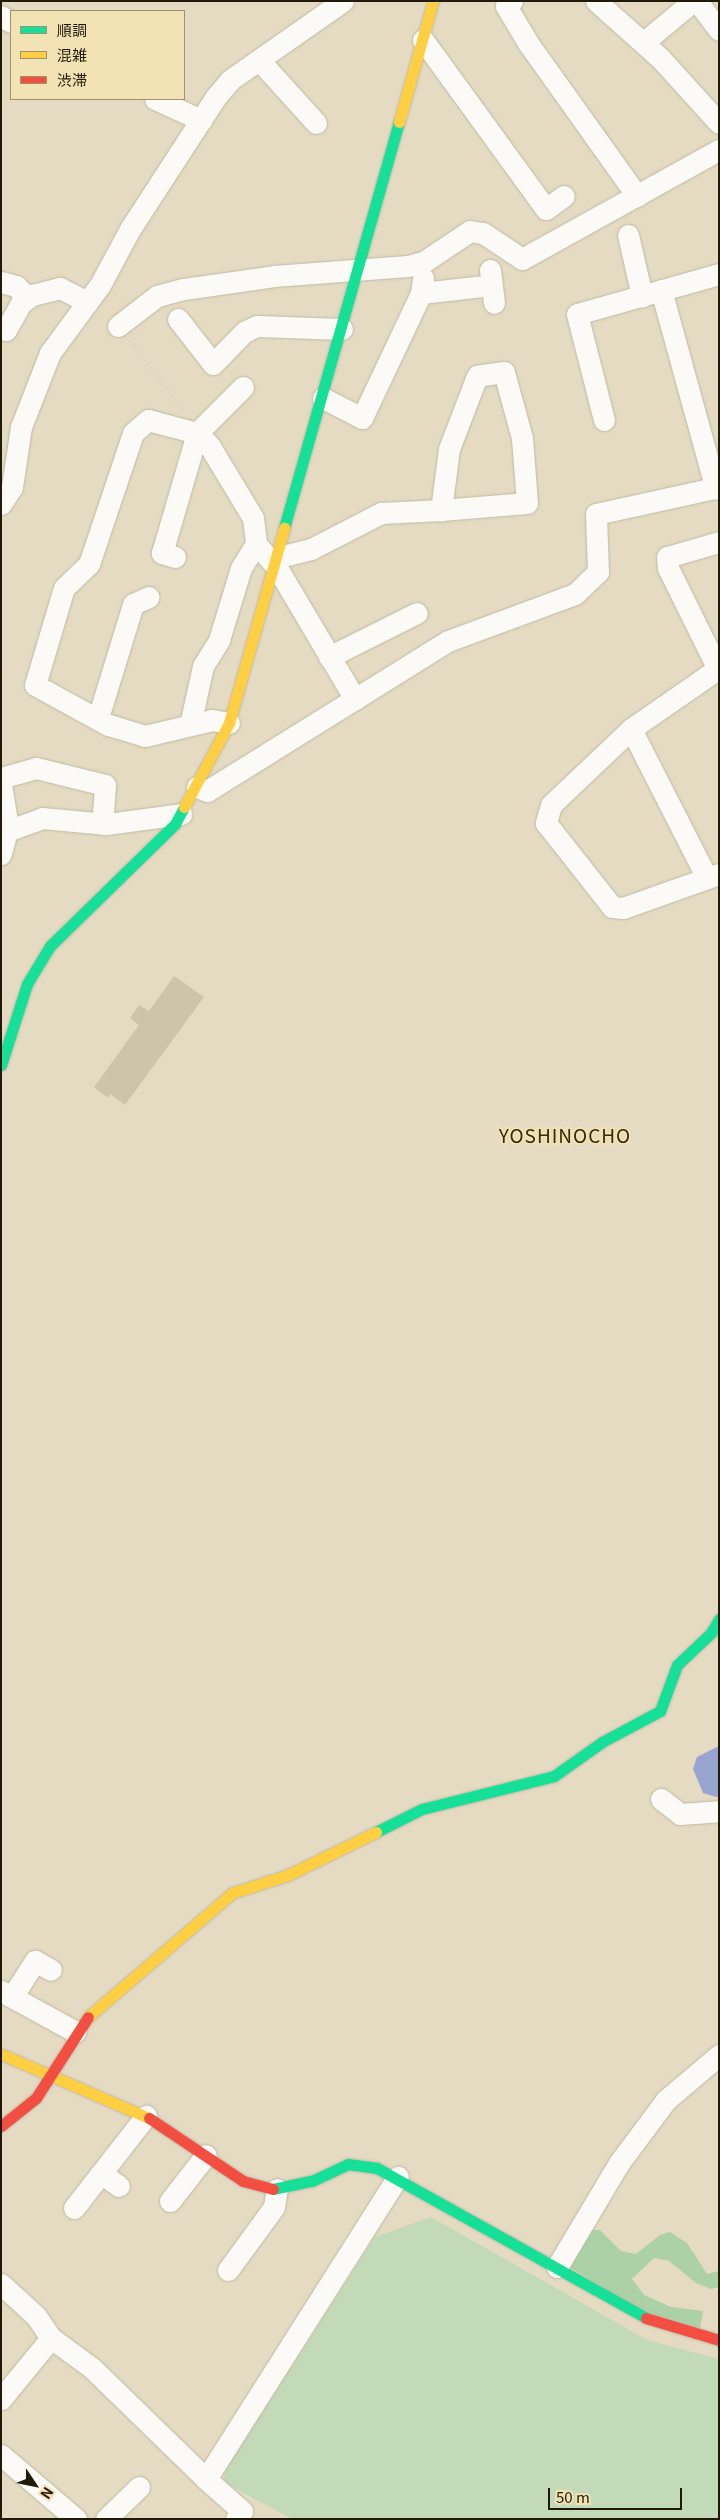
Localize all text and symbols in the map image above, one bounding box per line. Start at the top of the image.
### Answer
legend [10,10,185,100]
text: 順調 [57,19,87,40]
text: 混雑 [57,44,87,65]
text: 渋滞 [57,69,87,90]
district label: YOSHINOCHO [498,1124,632,1146]
north arrow [10,2460,60,2510]
scale bar [550,2478,684,2510]
text: N [36,2483,59,2503]
text: 50 m [556,2486,590,2507]

